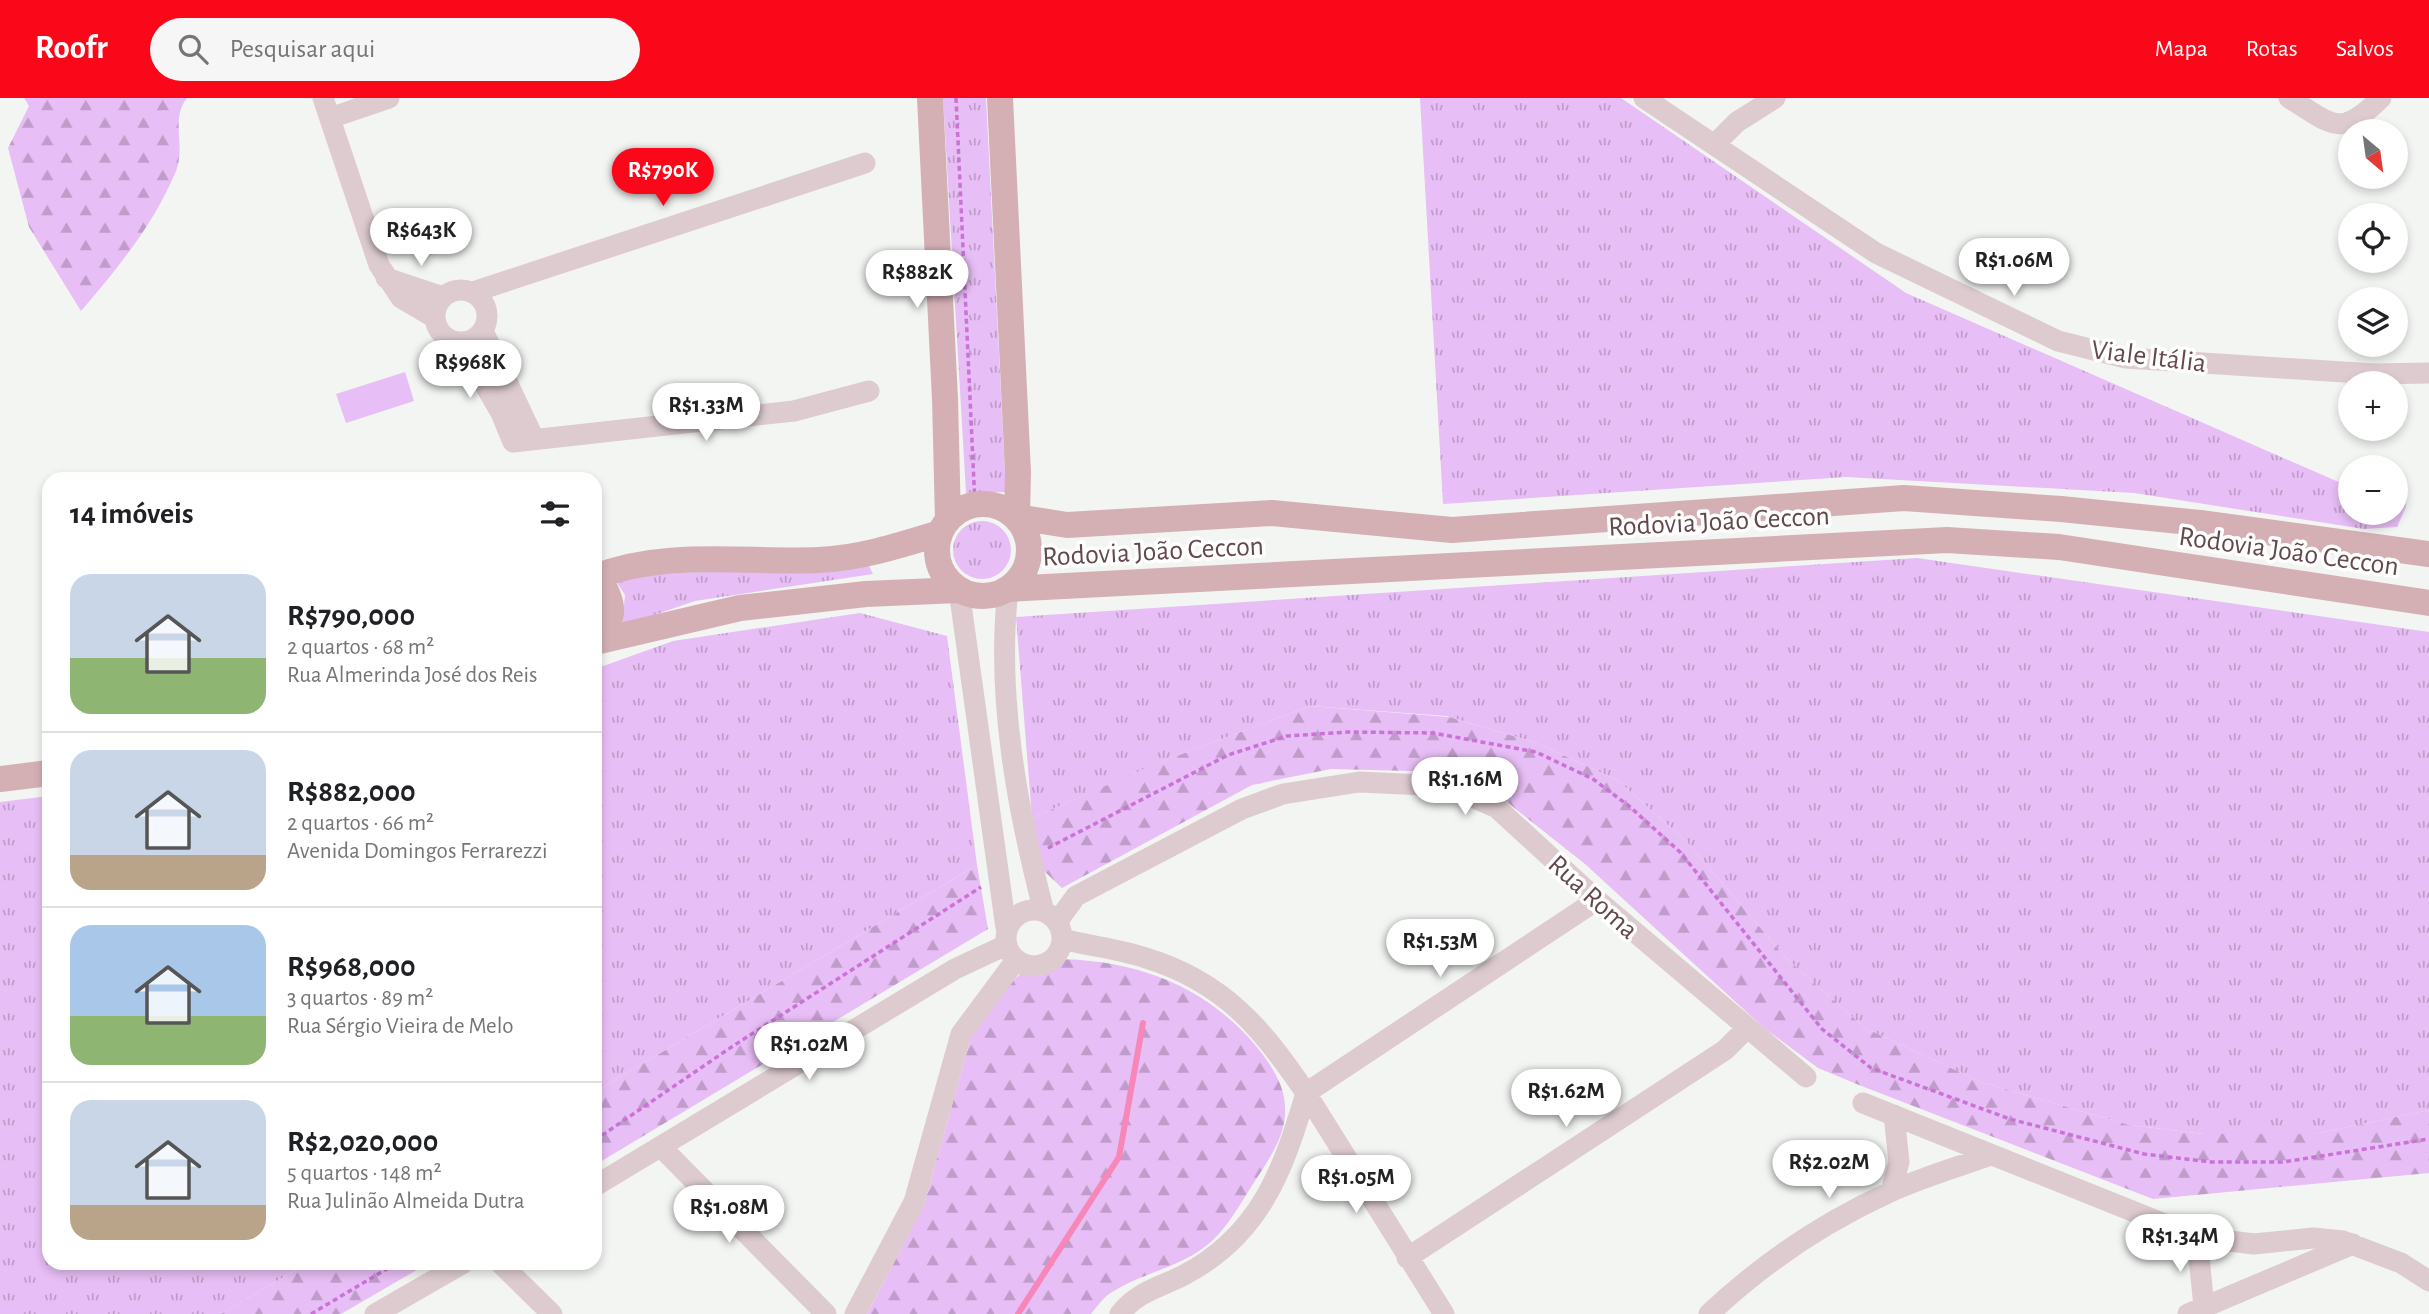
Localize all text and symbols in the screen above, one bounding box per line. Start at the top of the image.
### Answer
search box [150,18,640,81]
icon: search [174,30,212,68]
text: Roofr [35,32,108,65]
text: Pesquisar aqui [230,36,375,62]
text: Mapa [2155,37,2208,61]
text: Rotas [2246,37,2298,61]
text: Salvos [2336,37,2394,61]
north arrow [2338,119,2408,189]
map controls [2338,119,2408,525]
pin: R$790K [606,148,720,208]
text: R$790K [628,159,698,182]
button: locate [2338,203,2408,273]
pin: R$643K [364,208,478,268]
text: R$643K [386,219,456,242]
pin: R$1.06M [1949,238,2079,298]
text: R$1.06M [1975,249,2053,272]
pin: R$882K [860,250,974,310]
text: R$882K [882,261,952,284]
button: layers [2338,287,2408,357]
street label: Viale Itália [2090,336,2208,378]
pin: R$968K [413,341,527,400]
text: R$968K [435,351,505,374]
button: + [2338,371,2408,441]
pin: R$1.33M [641,384,771,443]
text: R$1.33M [668,394,744,417]
button: − [2338,455,2408,525]
icon: filters [536,495,574,533]
text: 14 imóveis [70,499,193,529]
street label: Rodovia João Ceccon [1608,502,1831,542]
street label: Rodovia João Ceccon [2177,523,2401,581]
street label: Rodovia João Ceccon [1042,532,1265,572]
text: R$790,000 [287,601,415,631]
icon: home [126,602,210,686]
text: 2 quartos · 68 m² [287,636,434,659]
text: Rua Almerinda José dos Reis [287,664,538,687]
pin: R$1.16M [1400,758,1530,817]
text: R$1.16M [1427,768,1503,791]
text: R$882,000 [287,777,416,807]
icon: home [126,778,210,862]
text: 2 quartos · 66 m² [287,812,434,835]
text: Avenida Domingos Ferrarezzi [287,840,548,863]
street label: Rua Roma [1542,850,1643,945]
pin: R$1.53M [1375,920,1505,979]
text: R$1.53M [1402,930,1478,953]
text: R$968,000 [287,952,416,982]
icon: home [126,953,210,1037]
text: 3 quartos · 89 m² [287,987,433,1010]
text: Rua Sérgio Vieira de Melo [287,1015,514,1038]
pin: R$1.02M [744,1023,874,1082]
text: R$1.02M [770,1033,848,1056]
pin: R$1.62M [1501,1070,1631,1129]
text: R$1.62M [1527,1080,1605,1103]
text: R$2,020,000 [287,1127,438,1157]
icon: home [126,1128,210,1212]
pin: R$2.02M [1764,1140,1894,1200]
text: R$2.02M [1788,1151,1870,1174]
pin: R$1.05M [1291,1156,1421,1215]
text: 5 quartos · 148 m² [287,1162,441,1185]
text: R$1.05M [1317,1166,1395,1189]
pin: R$1.08M [664,1186,794,1245]
text: Rua Julinão Almeida Dutra [287,1190,525,1213]
text: R$1.08M [689,1196,769,1219]
pin: R$1.34M [2115,1214,2245,1274]
text: R$1.34M [2141,1225,2219,1248]

